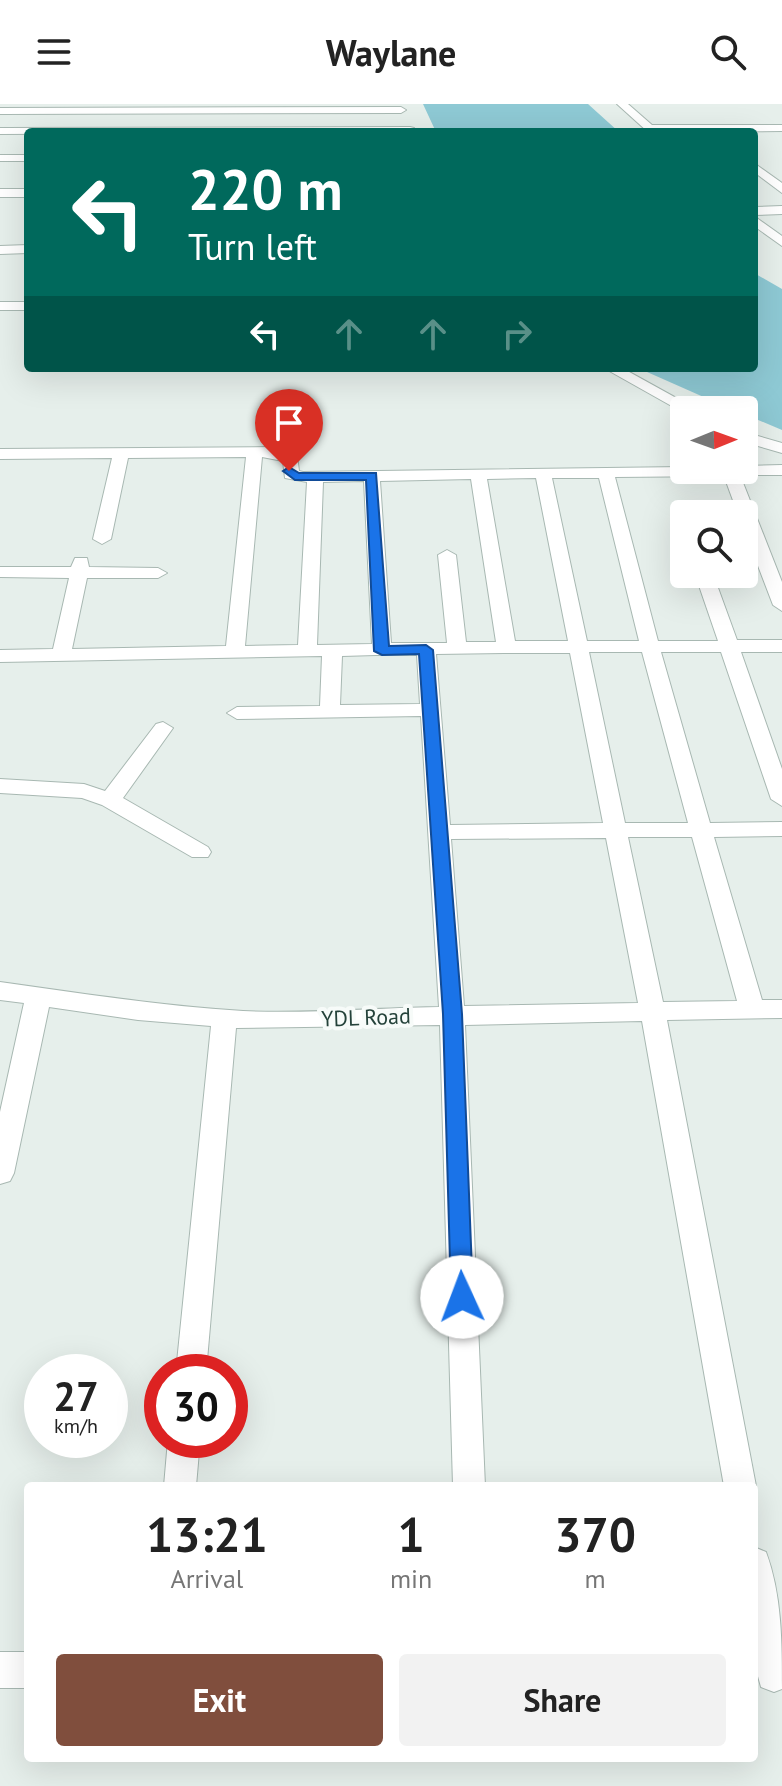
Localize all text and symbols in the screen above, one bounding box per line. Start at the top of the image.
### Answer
text: Waylane [326,29,456,76]
icon: menu [32,30,76,74]
icon: search [706,30,750,74]
text: 220 m [188,153,343,225]
icon: left [56,160,160,264]
text: Turn left [188,223,317,270]
icon: left [243,312,287,356]
icon: ahead [327,312,371,356]
icon: ahead [411,312,455,356]
icon: right [495,312,539,356]
pin [255,389,323,471]
north arrow [670,396,758,484]
map controls [670,396,758,588]
icon: arrive [267,401,311,445]
button: search [670,500,758,588]
street label: YDL Road [321,1001,411,1033]
position arrow [420,1255,504,1339]
speed limit sign: 30 [144,1354,248,1458]
text: 27 [53,1370,99,1422]
text: km/h [54,1413,98,1439]
text: 13:21 [146,1503,268,1565]
text: 1 [397,1503,425,1565]
text: 370 [554,1503,636,1565]
text: Arrival [171,1562,243,1595]
text: min [390,1562,432,1595]
text: m [585,1562,606,1595]
button: Exit [56,1654,383,1746]
button: Share [399,1654,726,1746]

